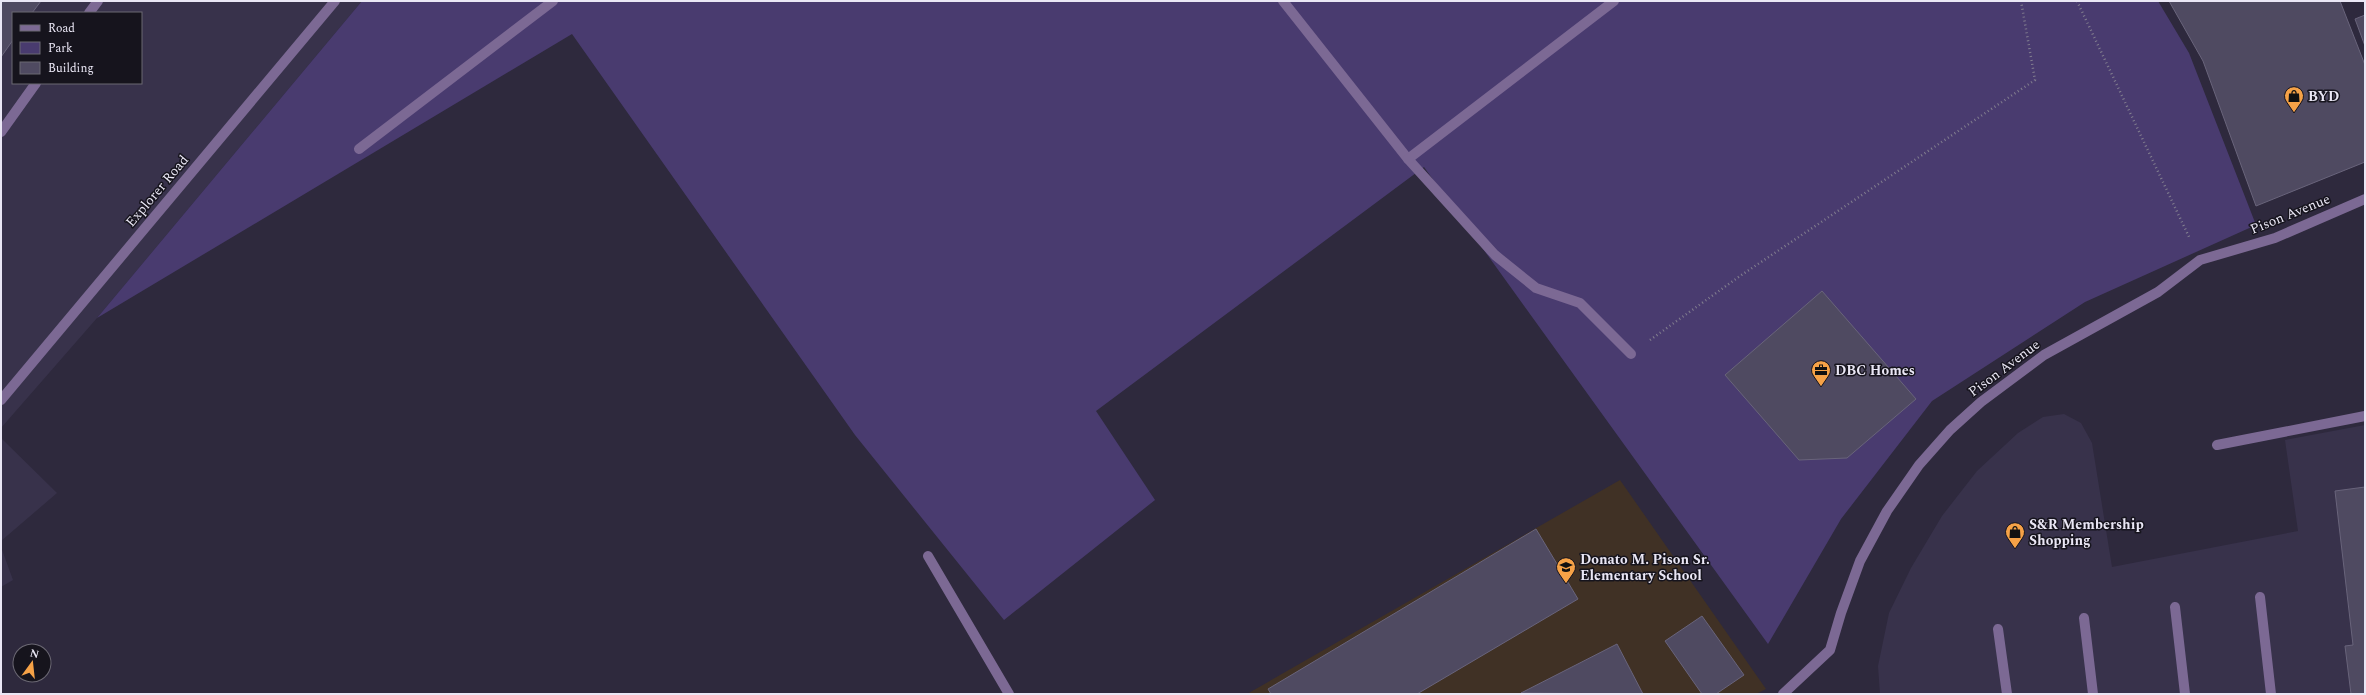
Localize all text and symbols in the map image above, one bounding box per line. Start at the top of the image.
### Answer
legend [12,12,142,84]
text: Road [48,19,75,38]
text: Park [48,39,73,58]
text: Building [48,59,94,78]
shop icon: BYD [2283,85,2305,113]
place label: BYD [2308,86,2339,107]
street label: Explorer Road [120,150,194,232]
street label: Pison Avenue [2247,188,2333,240]
street label: Pison Avenue [1964,334,2044,402]
office icon: DBC Homes [1810,359,1832,387]
place label: DBC Homes [1835,360,1915,381]
place label: S&R Membership Shopping [2029,514,2144,551]
shop icon: S&R Membership Shopping [2004,521,2026,549]
place label: Donato M. Pison Sr. Elementary School [1580,549,1710,586]
school or university icon: Donato M. Pison Sr. Elementary School [1555,556,1577,584]
north arrow [12,643,52,683]
text: N [28,644,41,663]

